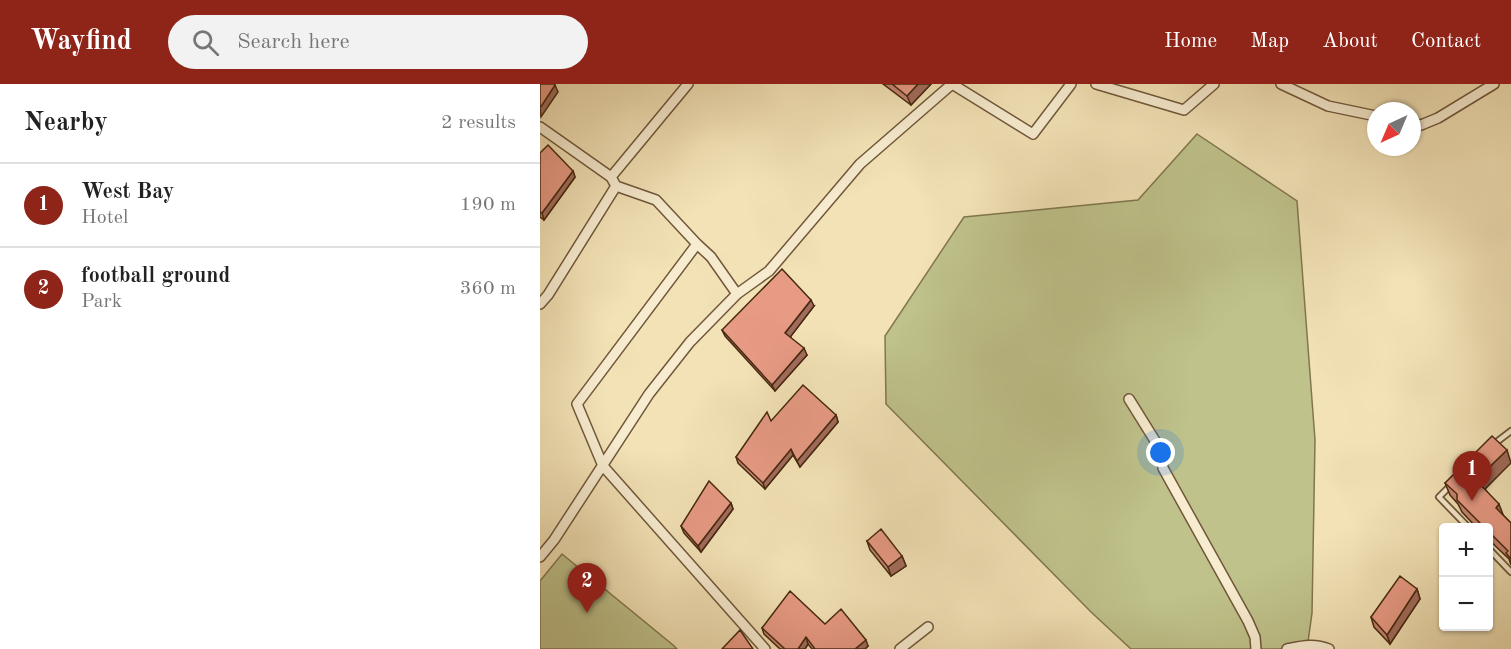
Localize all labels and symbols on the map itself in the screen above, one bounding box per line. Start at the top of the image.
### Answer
north arrow [1367,102,1421,156]
your location [1146,438,1175,467]
pin: 1 [1452,452,1492,501]
pin: 2 [568,564,606,613]

